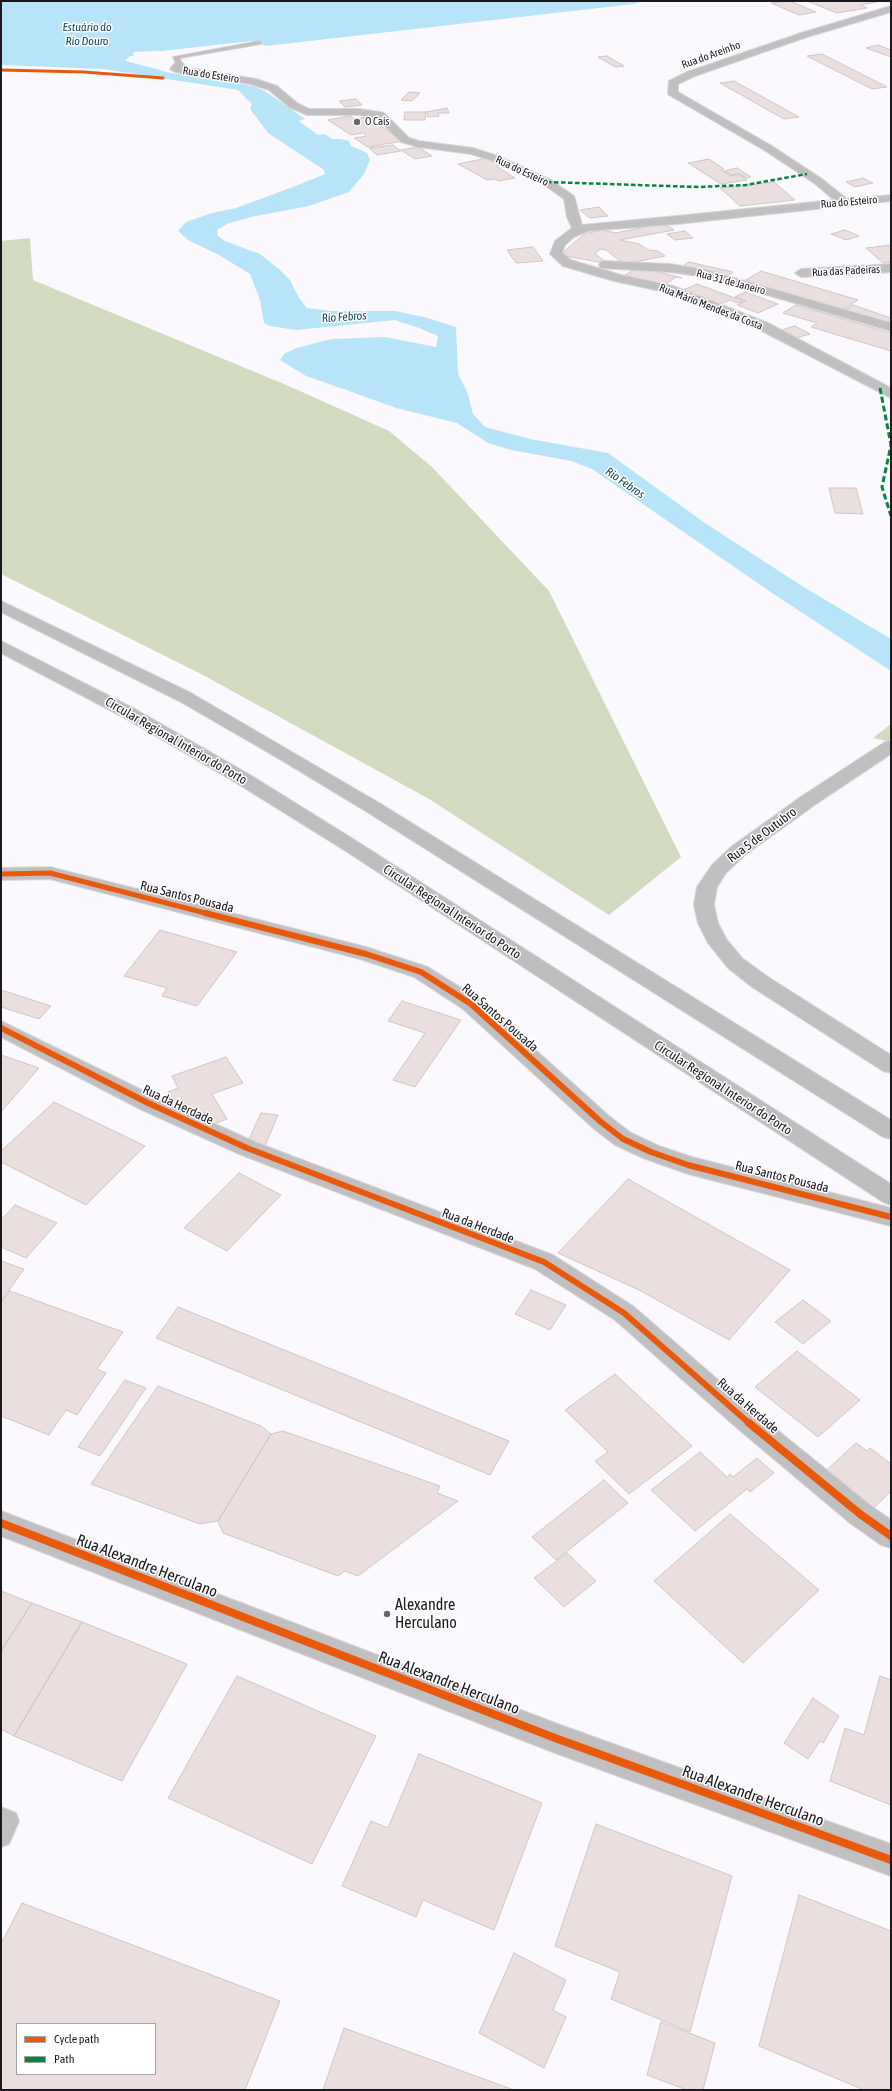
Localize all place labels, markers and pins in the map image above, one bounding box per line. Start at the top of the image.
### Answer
place label: O Cais [365,115,389,129]
marker: O Cais [352,117,362,127]
place label: Alexandre Herculano [395,1595,457,1633]
marker: Alexandre Herculano [382,1609,392,1619]

